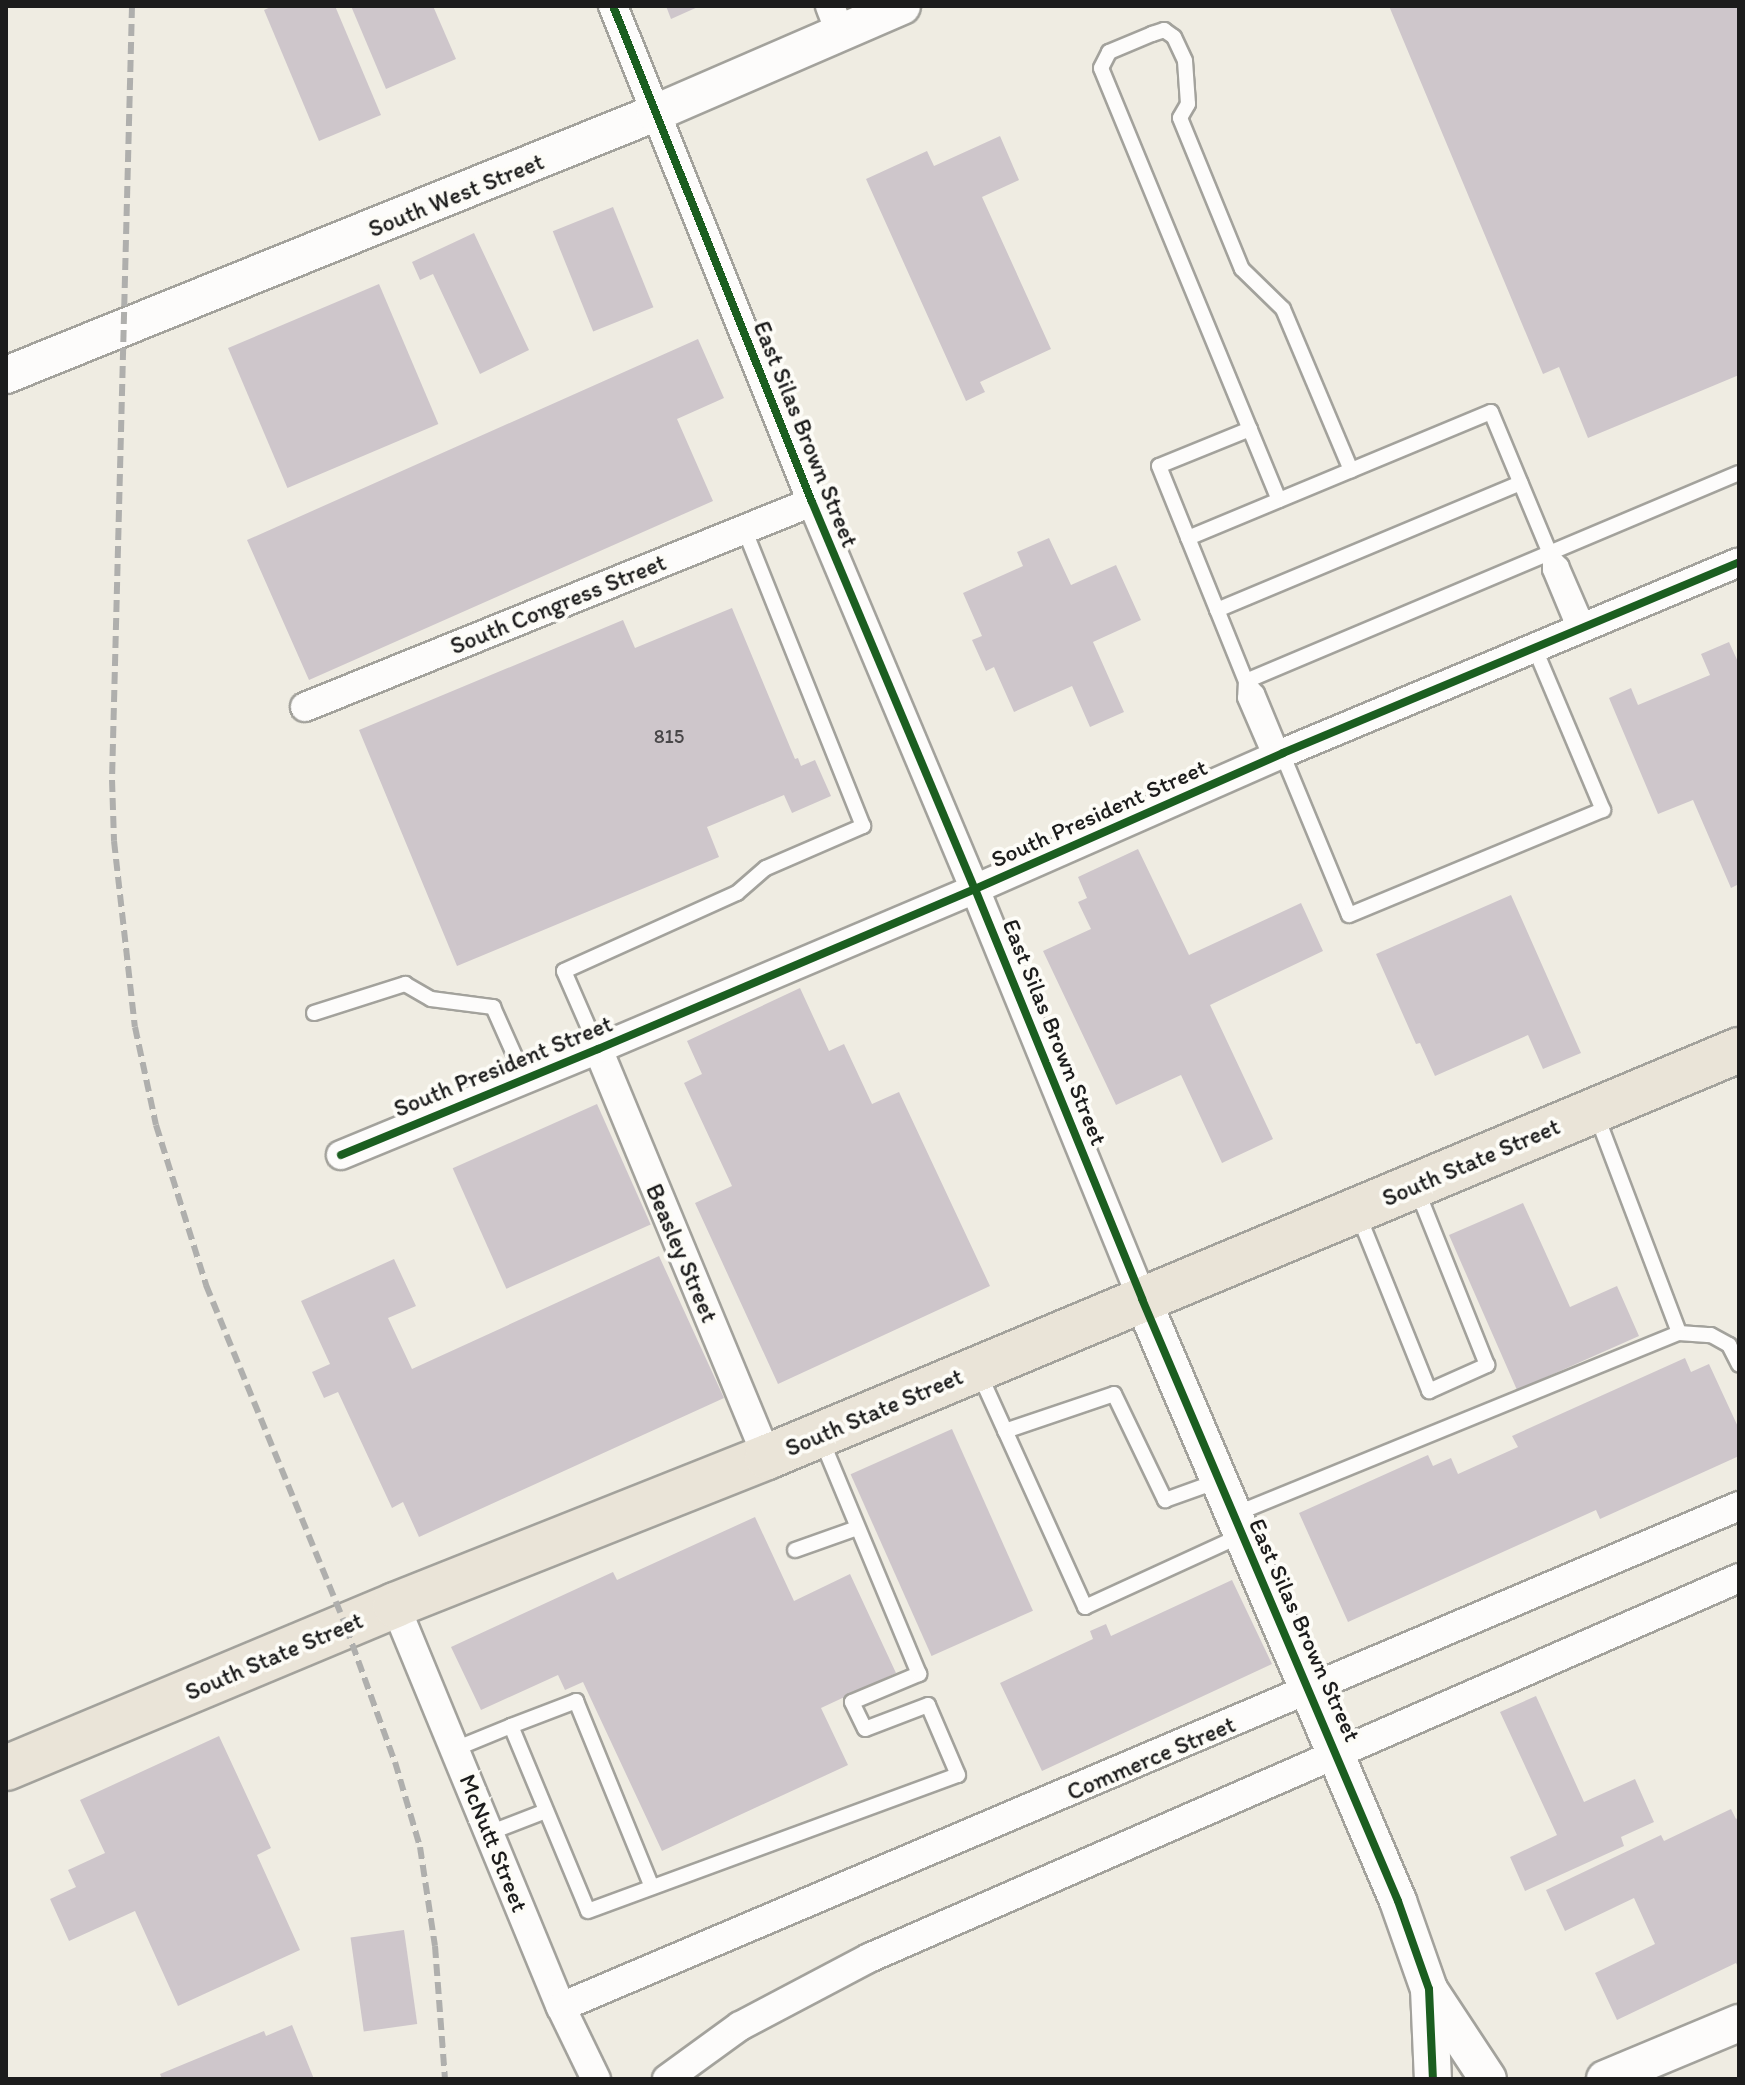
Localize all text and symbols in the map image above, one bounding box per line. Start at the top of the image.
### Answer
street label: South West Street [365,147,547,243]
street label: East Silas Brown Street [747,317,865,551]
street label: South Congress Street [446,548,670,660]
house number: 815 [654,724,684,748]
street label: South President Street [987,752,1211,874]
street label: East Silas Brown Street [996,915,1114,1149]
street label: South President Street [390,1009,616,1123]
street label: South State Street [1378,1112,1564,1212]
street label: Beasley Street [640,1179,724,1327]
street label: South State Street [781,1362,967,1462]
street label: East Silas Brown Street [1243,1514,1367,1746]
street label: South State Street [181,1606,367,1706]
street label: Commerce Street [1063,1710,1239,1806]
street label: McNutt Street [453,1770,535,1916]

